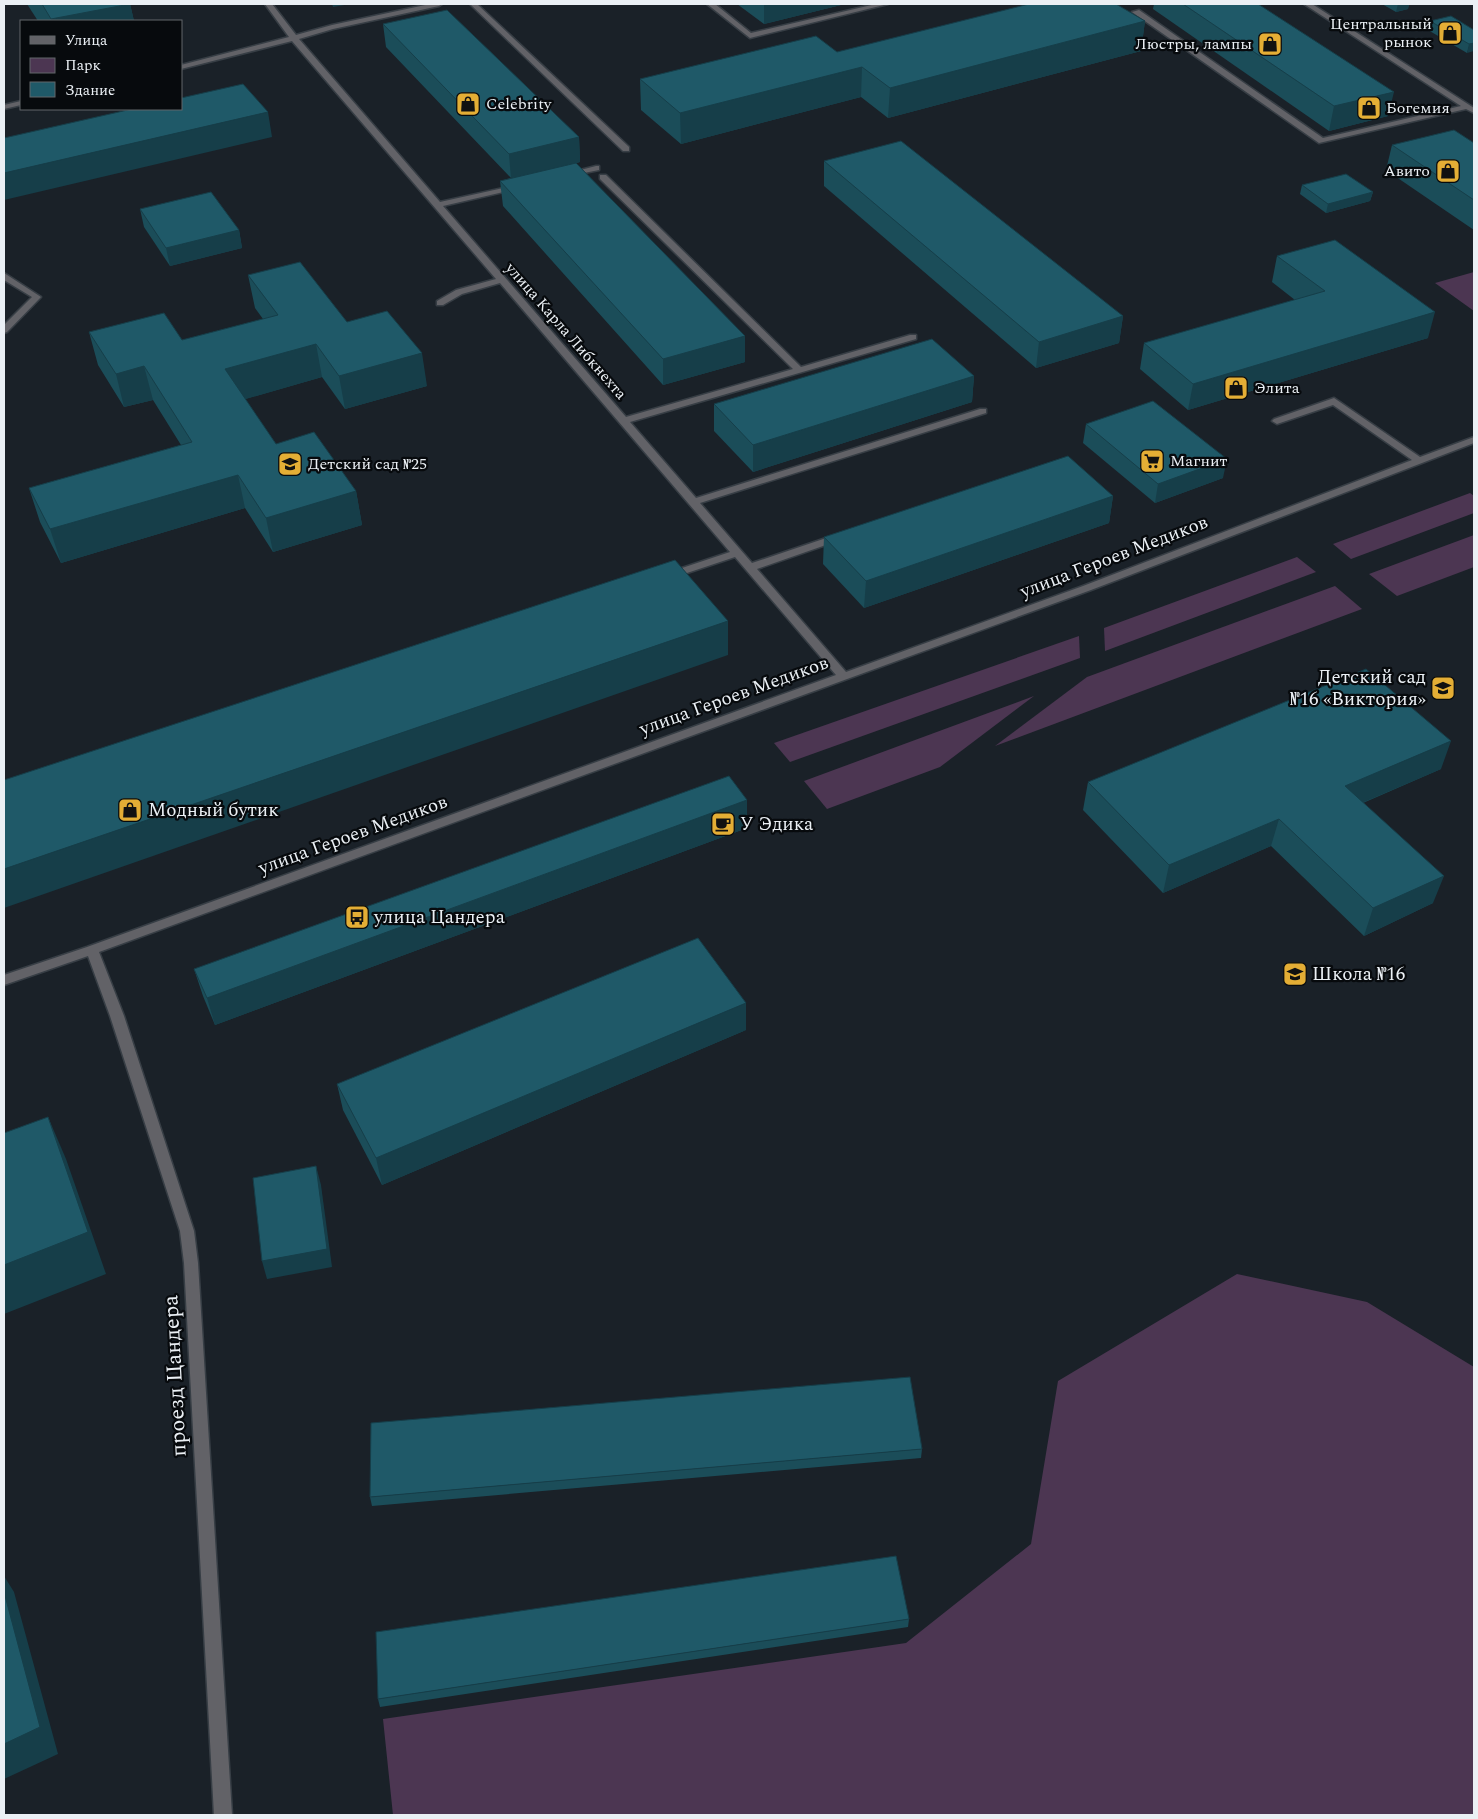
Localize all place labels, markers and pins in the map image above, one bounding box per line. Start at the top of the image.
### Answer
place label: Центральный рынок [1330,12,1432,54]
shop icon: Центральный рынок [1437,20,1463,46]
shop icon: Люстры, лампы [1257,31,1283,57]
place label: Люстры, лампы [1135,32,1252,56]
shop icon: Celebrity [455,91,481,117]
place label: Celebrity [486,92,553,116]
shop icon: Богемия [1356,95,1382,121]
place label: Богемия [1386,96,1450,120]
shop icon: Авито [1435,158,1461,184]
place label: Авито [1384,159,1430,183]
shop icon: Элита [1223,375,1249,401]
place label: Элита [1254,376,1300,400]
supermarket icon: Магнит [1139,448,1165,474]
place label: Магнит [1170,449,1228,473]
school or university icon: Детский сад №25 [277,451,303,477]
place label: Детский сад №25 [308,452,427,476]
place label: Детский сад №16 «Виктория» [1290,663,1426,714]
school or university icon: Детский сад №16 «Виктория» [1430,675,1456,701]
place label: Модный бутик [148,796,279,825]
shop icon: Модный бутик [117,797,143,823]
place label: У Эдика [740,810,814,839]
cafe icon: У Эдика [710,811,736,837]
place label: улица Цандера [373,903,506,932]
bus stop icon: улица Цандера [344,904,370,930]
place label: Школа №16 [1312,960,1405,989]
school or university icon: Школа №16 [1282,961,1308,987]

